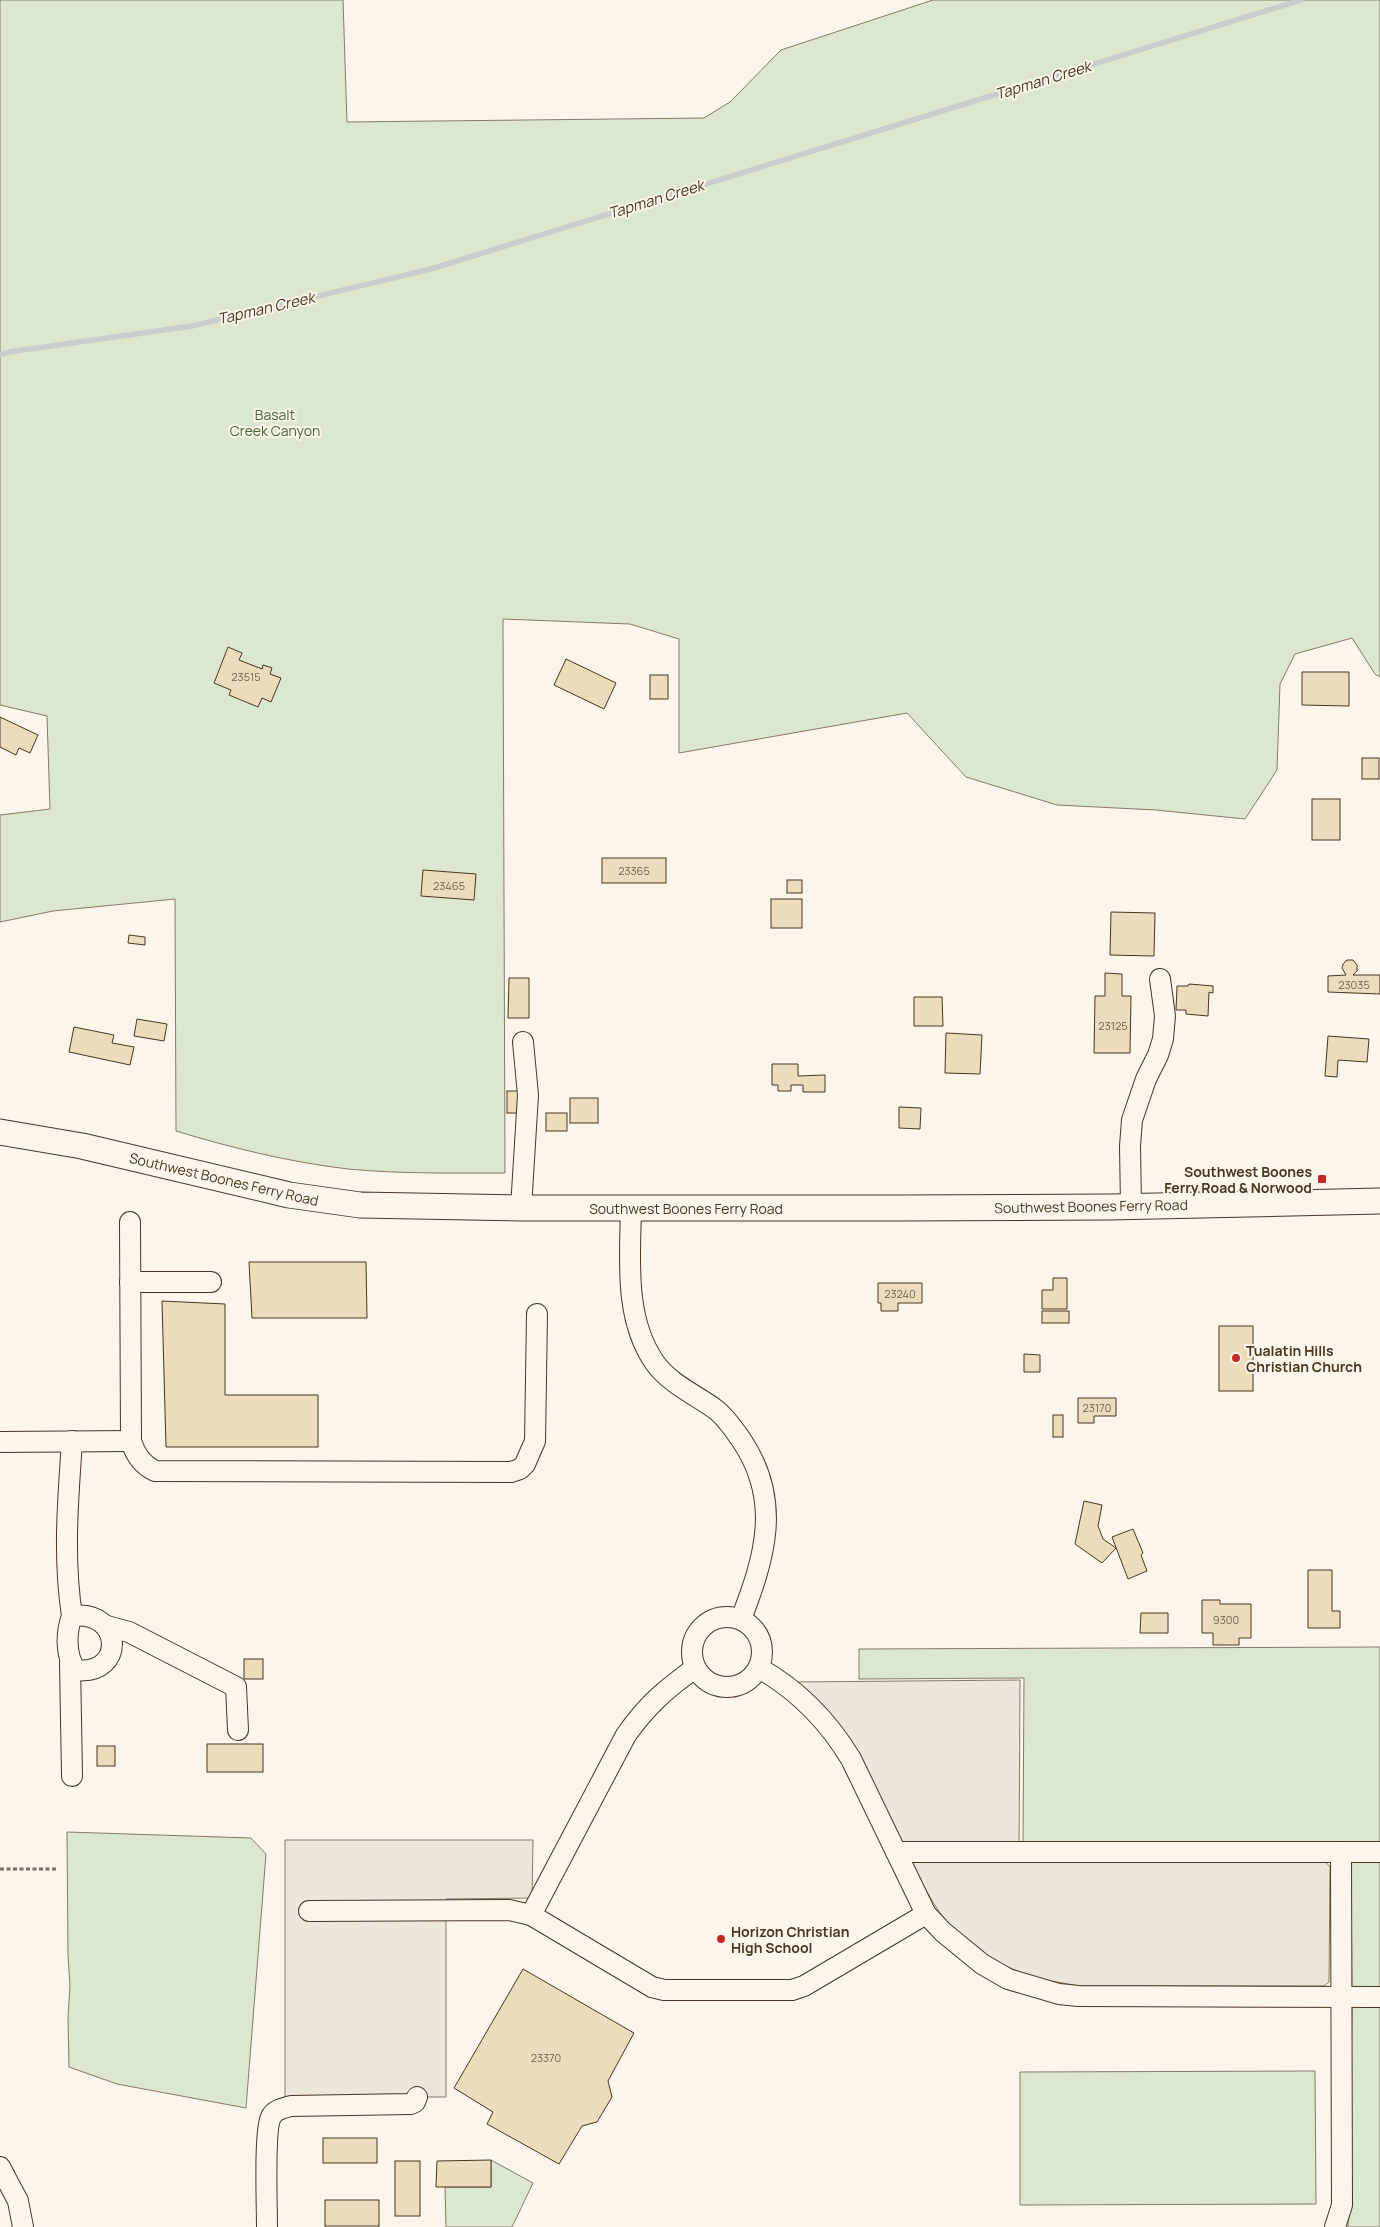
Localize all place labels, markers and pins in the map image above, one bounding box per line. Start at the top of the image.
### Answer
place label: Southwest Boones Ferry Road & Norwood [1164,1162,1312,1197]
marker: Southwest Boones Ferry Road & Norwood [1316,1173,1328,1185]
place label: Tualatin Hills Christian Church [1246,1341,1362,1376]
marker: Tualatin Hills Christian Church [1230,1352,1242,1364]
place label: Horizon Christian High School [731,1922,849,1957]
marker: Horizon Christian High School [715,1933,727,1945]

